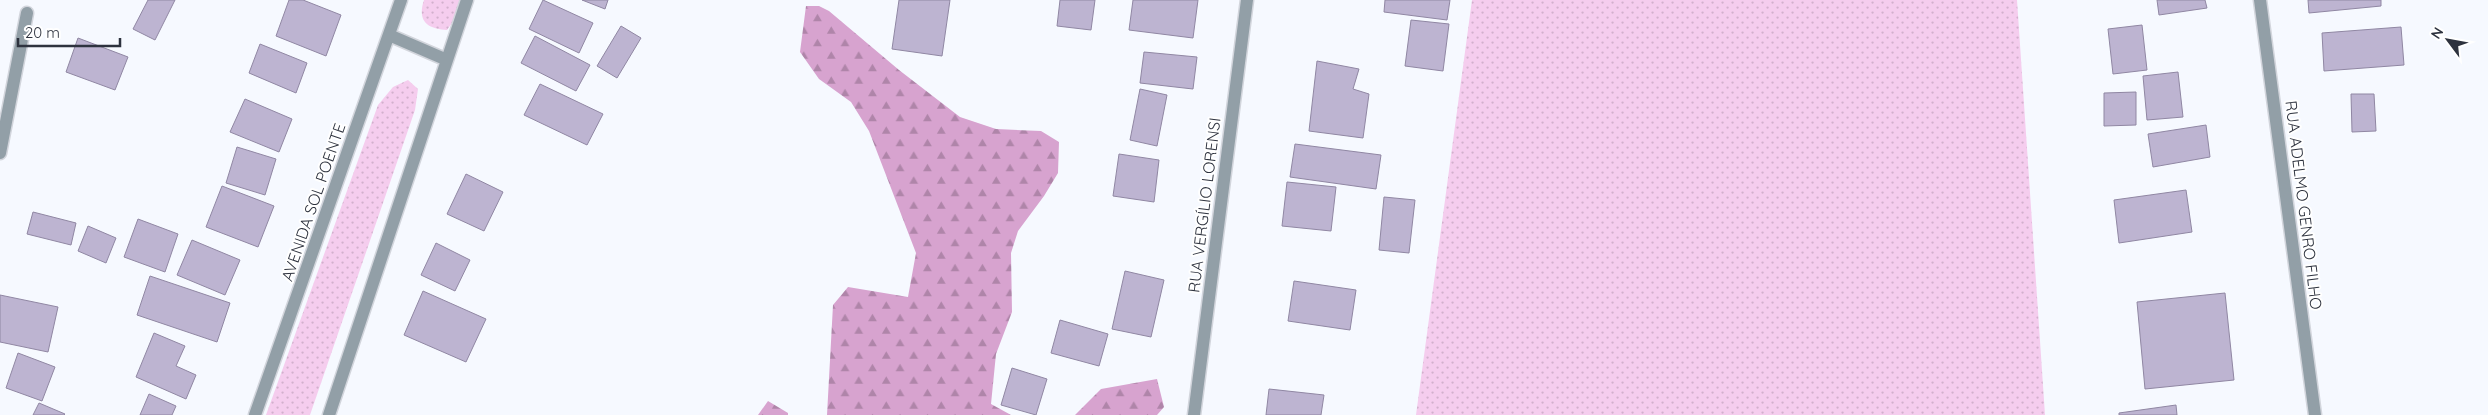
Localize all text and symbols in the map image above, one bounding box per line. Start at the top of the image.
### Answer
scale bar [18,15,120,47]
north arrow [2423,15,2473,65]
text: 20 m [25,23,60,42]
text: N [2427,24,2447,42]
street label: RUA ADELMO GENRO FILHO [2281,99,2327,311]
street label: RUA VERGÍLIO LORENSI [1183,116,1225,294]
street label: AVENIDA SOL POENTE [277,120,349,284]

